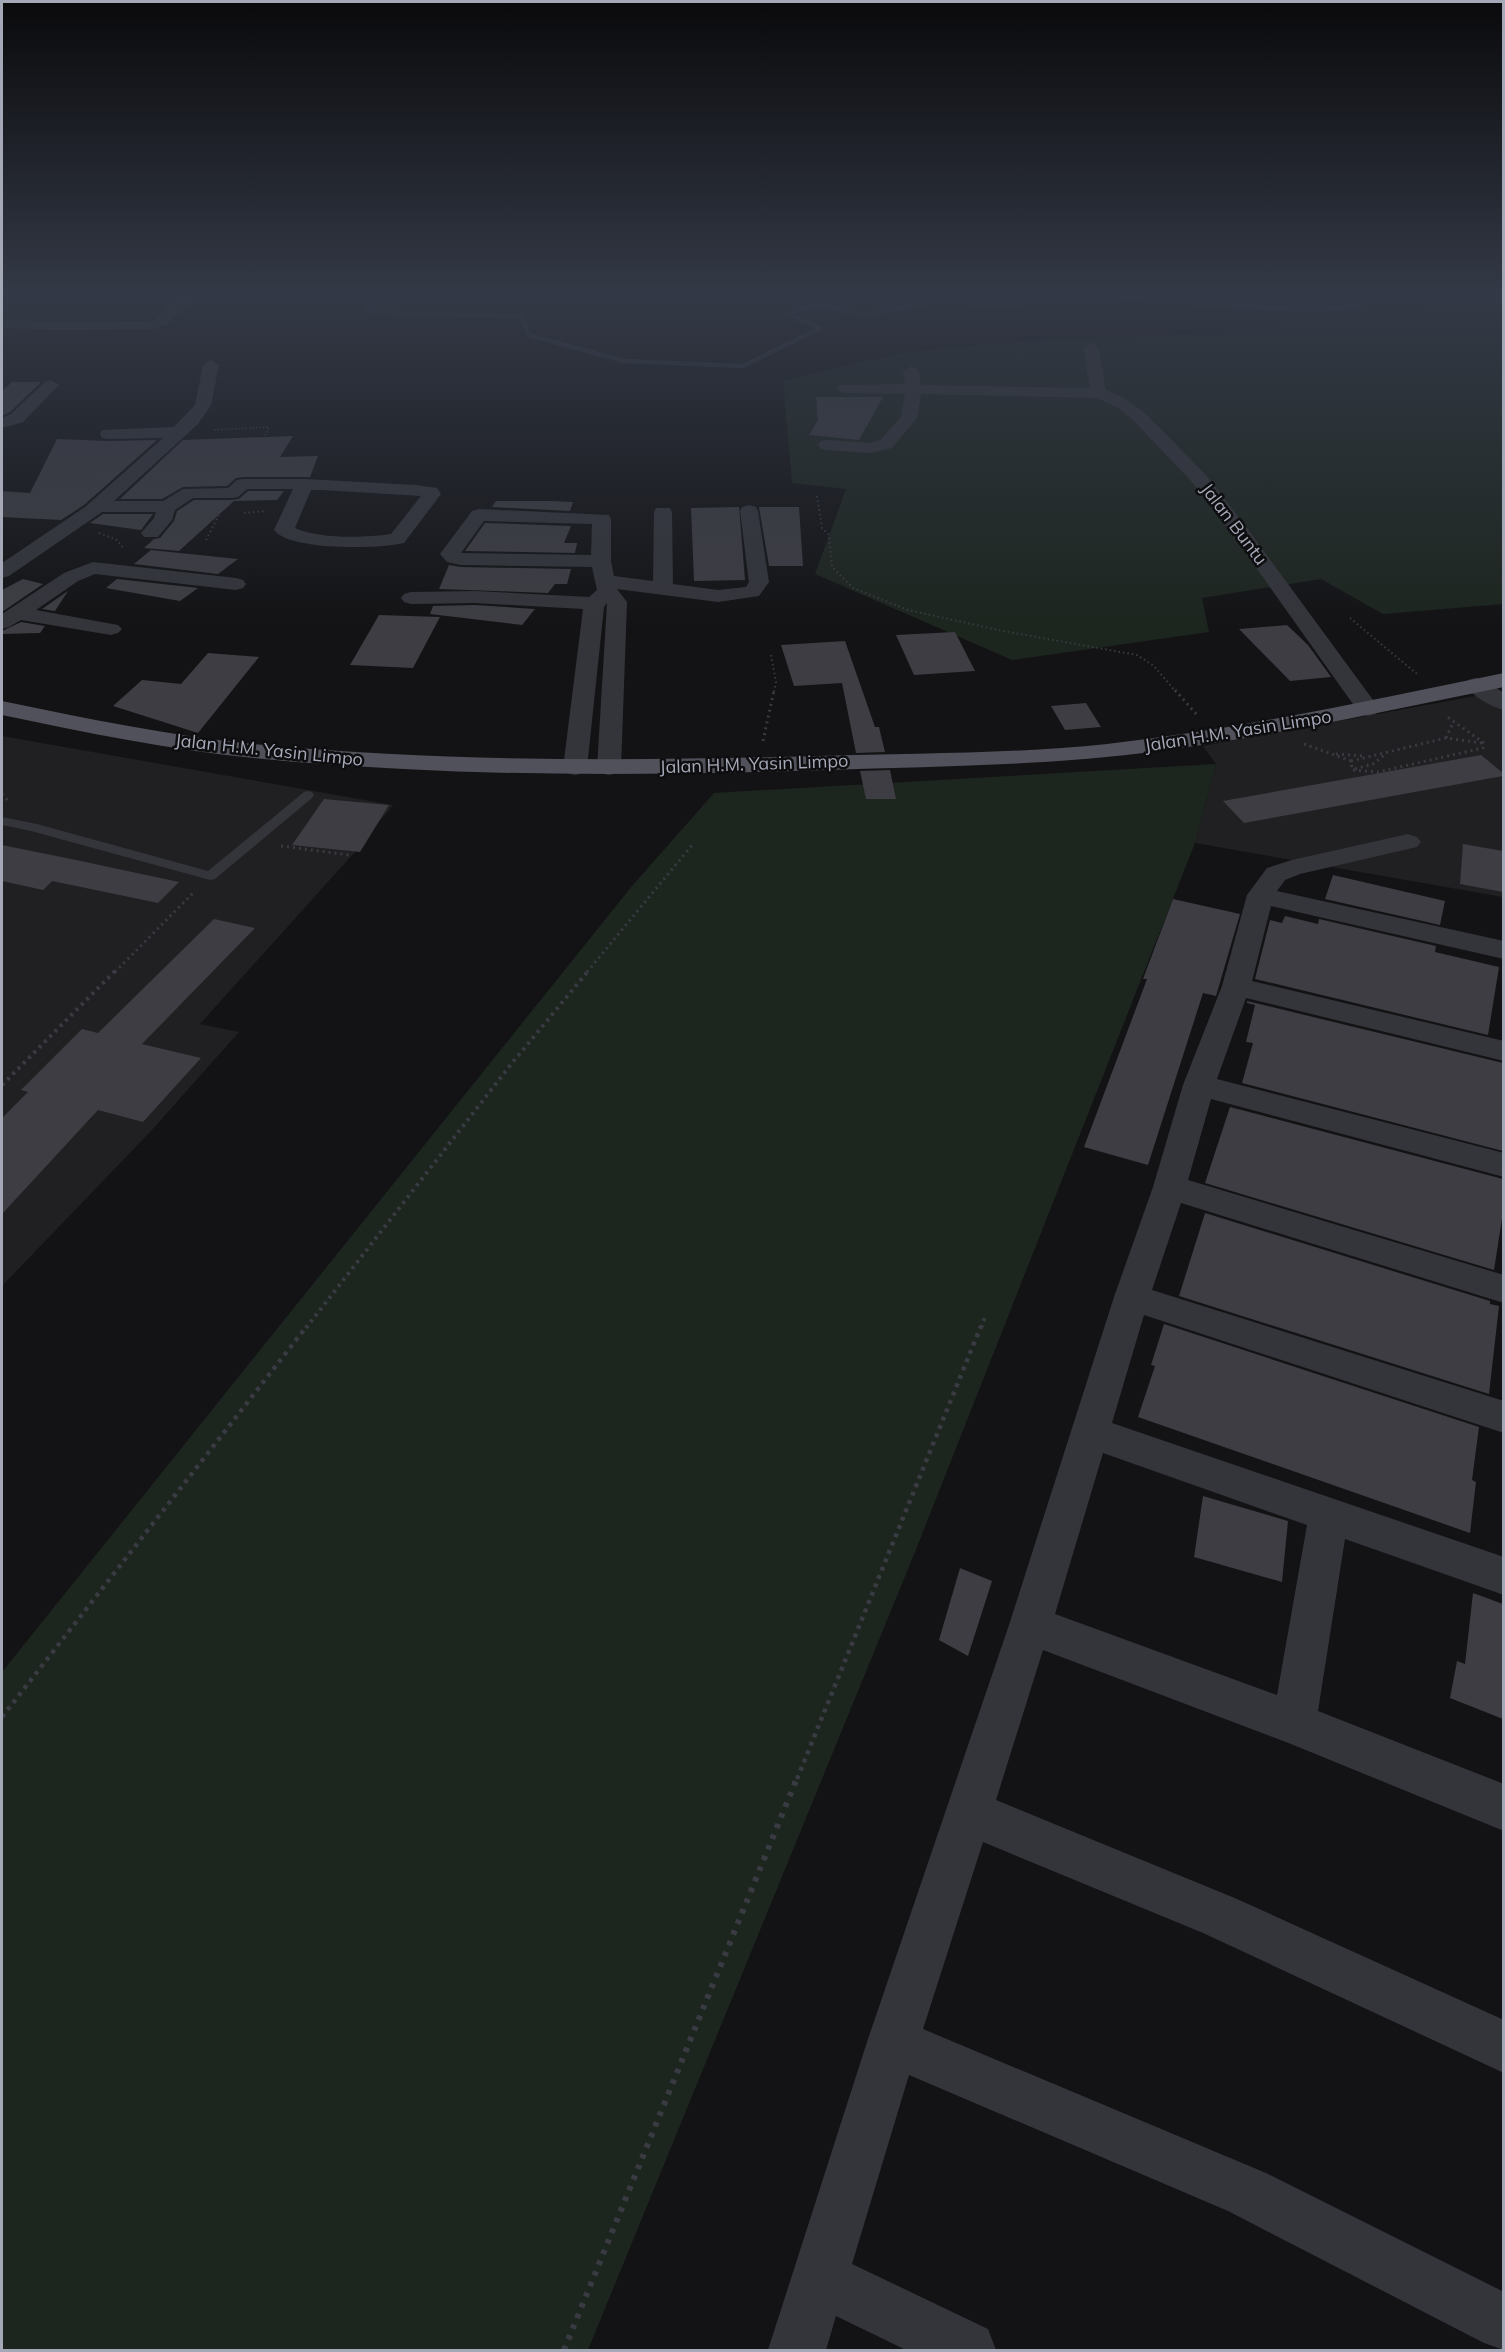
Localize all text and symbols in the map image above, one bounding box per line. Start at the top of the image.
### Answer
street label: Jalan Buntu [1196,478,1273,569]
street label: Jalan H.M. Yasin Limpo [1143,704,1333,757]
street label: Jalan H.M. Yasin Limpo [174,728,364,771]
street label: Jalan H.M. Yasin Limpo [659,749,849,778]

